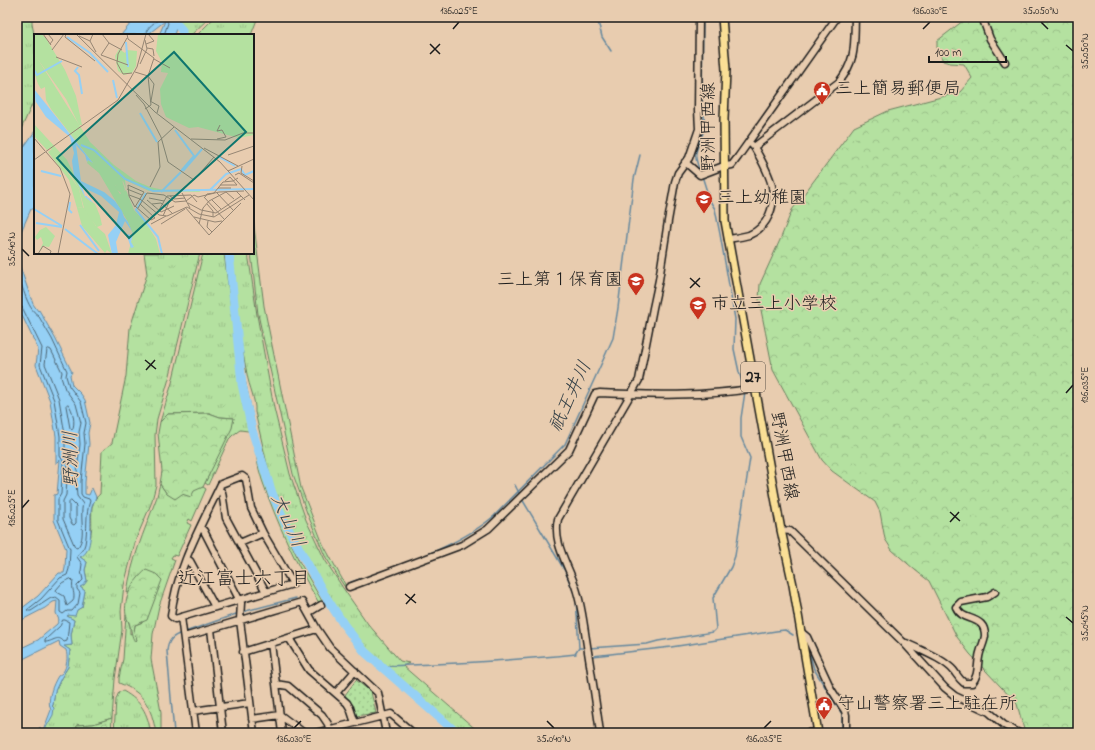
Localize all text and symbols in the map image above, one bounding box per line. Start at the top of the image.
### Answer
text: 136.025°E [440,4,478,19]
text: 136.030°E [912,4,948,19]
text: 35.050°N [1023,4,1059,19]
text: 35.050°N [1078,33,1093,69]
inset map [34,34,254,254]
scale bar [929,38,1006,64]
text: 100 m [935,44,962,62]
place label: 三上簡易郵便局 [835,77,961,103]
public building icon: 三上簡易郵便局 [812,80,832,105]
street label: 野洲甲西線 [697,82,723,172]
place label: 三上幼稚園 [717,186,807,212]
school or university icon: 三上幼稚園 [694,189,714,214]
text: 35.040°N [5,232,20,266]
place label: 三上第１保育園 [497,268,623,294]
school or university icon: 三上第１保育園 [626,271,646,296]
place label: 市立三上小学校 [711,292,837,318]
school or university icon: 市立三上小学校 [688,295,708,320]
water label: 祇王井川 [543,357,599,437]
road number: 27 [741,362,765,392]
text: 136.035°E [1078,367,1093,403]
street label: 野洲甲西線 [762,409,804,503]
water label: 野洲川 [58,430,86,488]
text: 136.025°E [5,489,20,527]
water label: 大山川 [263,489,311,553]
district label: 近江富士六丁目 [177,566,311,593]
text: 35.045°N [1078,605,1093,641]
place label: 守山警察署三上駐在所 [837,692,1017,718]
public building icon: 守山警察署三上駐在所 [814,695,834,720]
text: 136.030°E [276,732,312,747]
text: 35.040°N [537,732,571,747]
text: 136.035°E [746,732,782,747]

